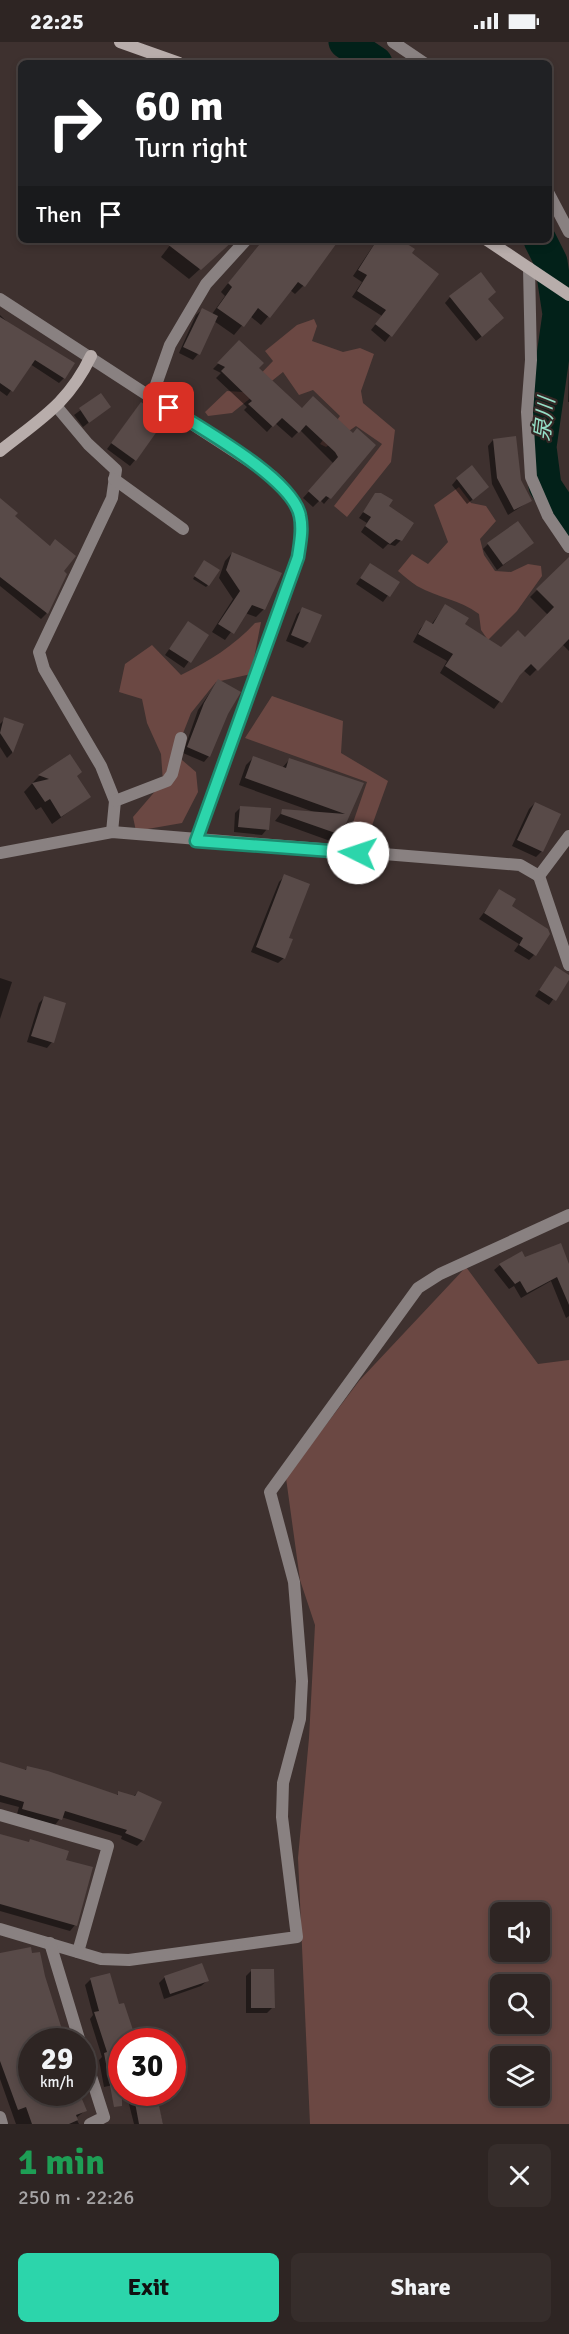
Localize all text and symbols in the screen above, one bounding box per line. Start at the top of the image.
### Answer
text: 22:25 [30,8,84,35]
text: 60 m [135,81,224,132]
icon: right [36,84,114,162]
text: Turn right [135,132,248,165]
icon: arrive [94,198,127,231]
text: Then [36,201,82,228]
pin [143,382,194,433]
icon: arrive [152,391,185,424]
water label: 泉川 [528,394,560,442]
position arrow [326,821,390,885]
map controls [490,1902,550,2106]
button: sound [490,1902,550,1962]
button: search [490,1974,550,2034]
speed limit sign: 30 [108,2028,186,2106]
text: 29 [41,2041,73,2078]
button: layers [490,2046,550,2106]
text: km/h [40,2073,74,2091]
text: 1 min [18,2140,105,2185]
button: close [488,2144,551,2207]
text: 250 m · 22:26 [18,2185,134,2210]
button: Exit [18,2253,279,2322]
button: Share [291,2253,551,2322]

